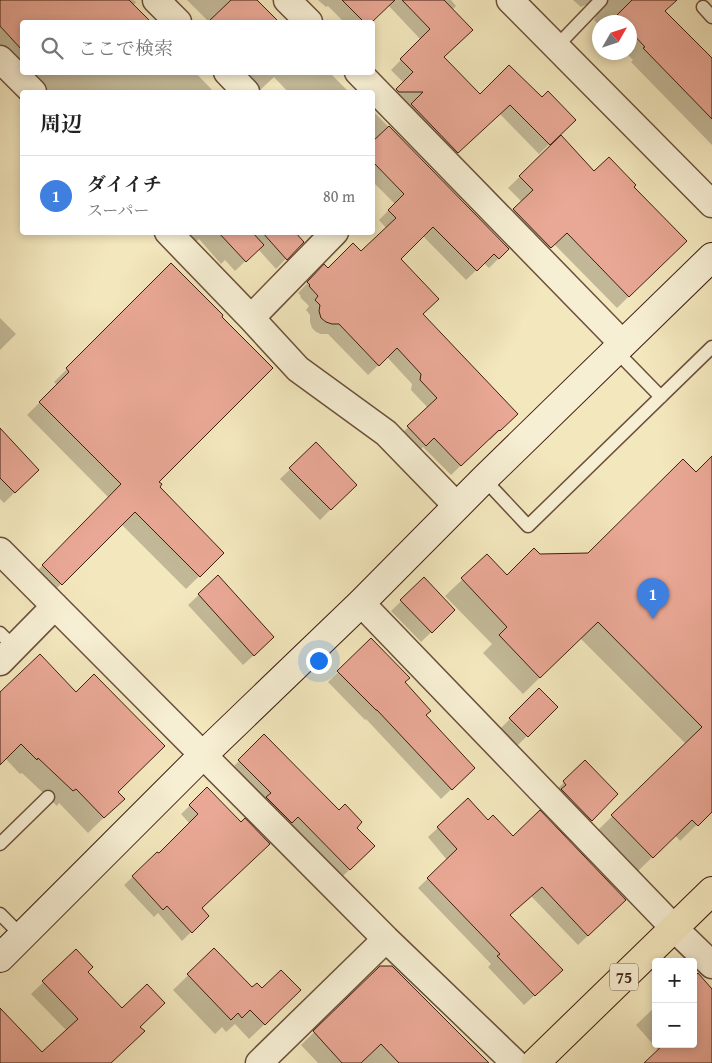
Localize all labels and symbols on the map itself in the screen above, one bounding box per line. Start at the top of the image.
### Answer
north arrow [592,15,637,60]
pin: 1 [637,578,669,619]
your location [306,648,332,674]
road number: 75 [610,964,638,990]

